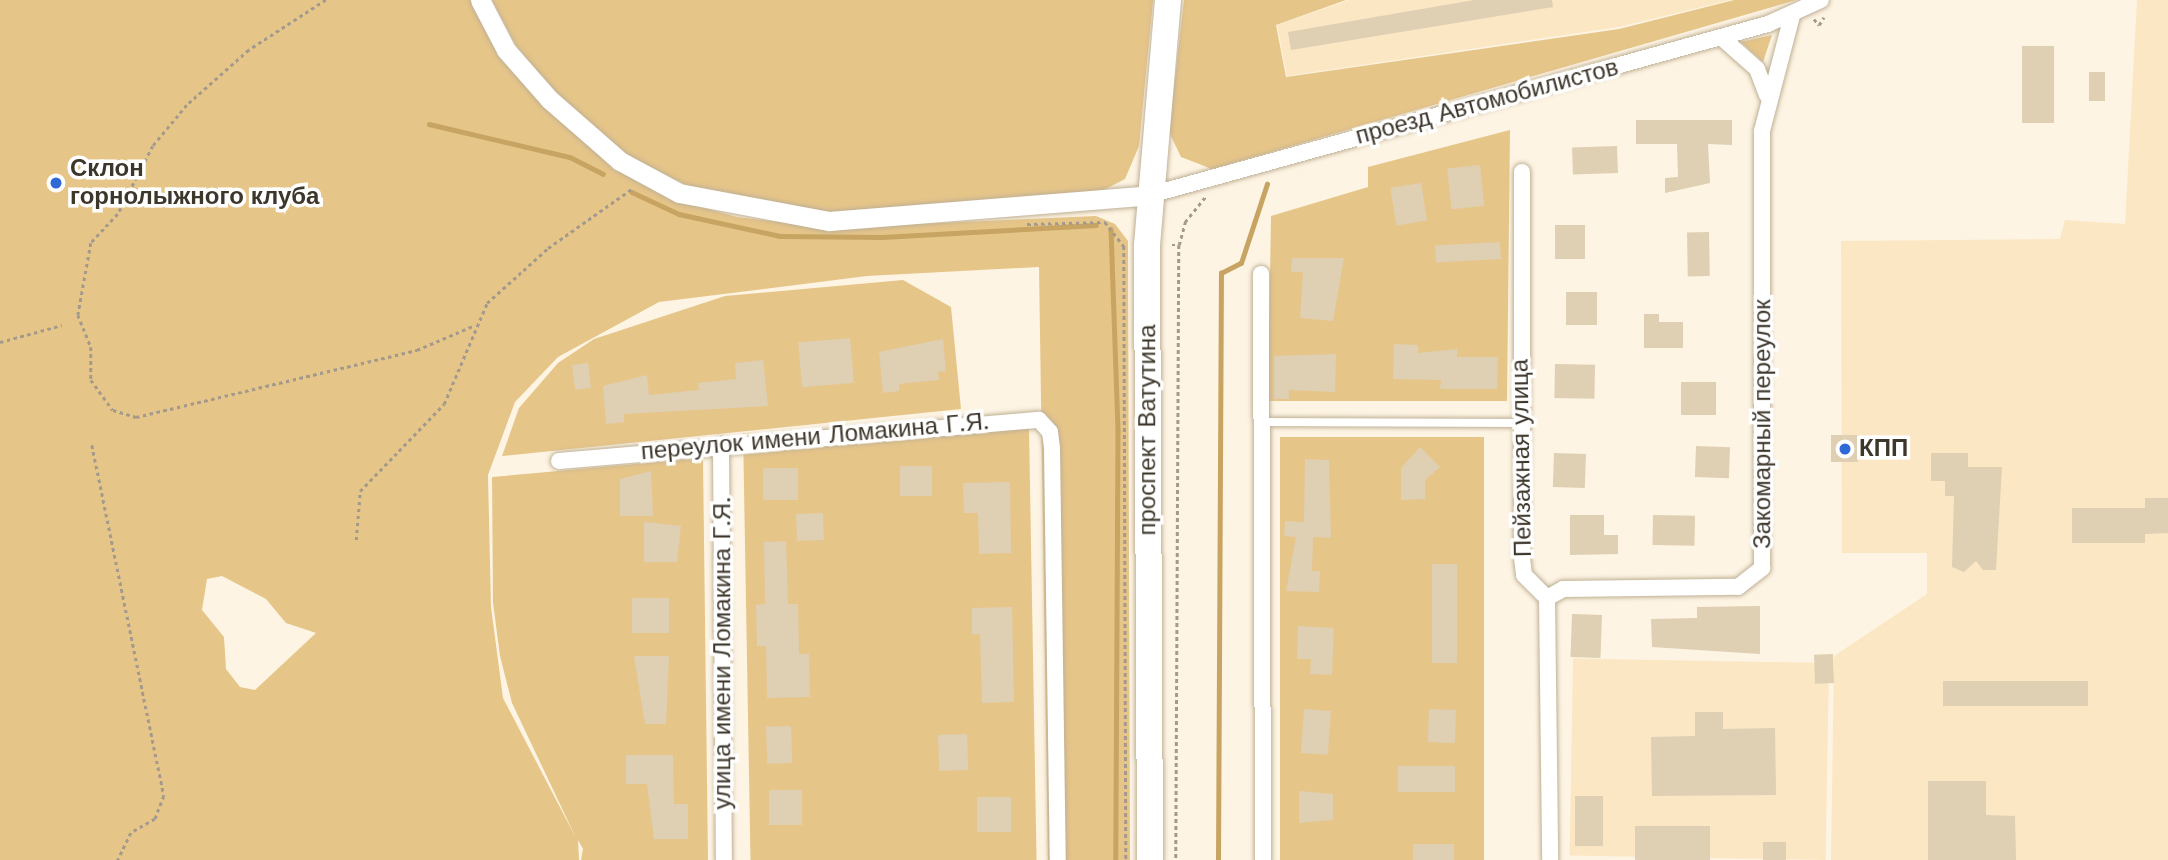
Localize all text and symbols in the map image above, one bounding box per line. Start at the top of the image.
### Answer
street label: проезд Автомобилистов [1353,53,1621,151]
place label: Склон горнолыжного клуба [70,155,319,211]
marker: Склон горнолыжного клуба [48,175,64,191]
street label: Закомарный переулок [1749,299,1777,549]
street label: проспект Ватутина [1134,324,1162,536]
street label: Пейзажная улица [1506,359,1538,557]
street label: переулок имени Ломакина Г.Я. [640,407,990,467]
place label: КПП [1859,435,1908,463]
marker: КПП [1837,441,1853,457]
street label: улица имени Ломакина Г.Я. [709,497,737,809]

